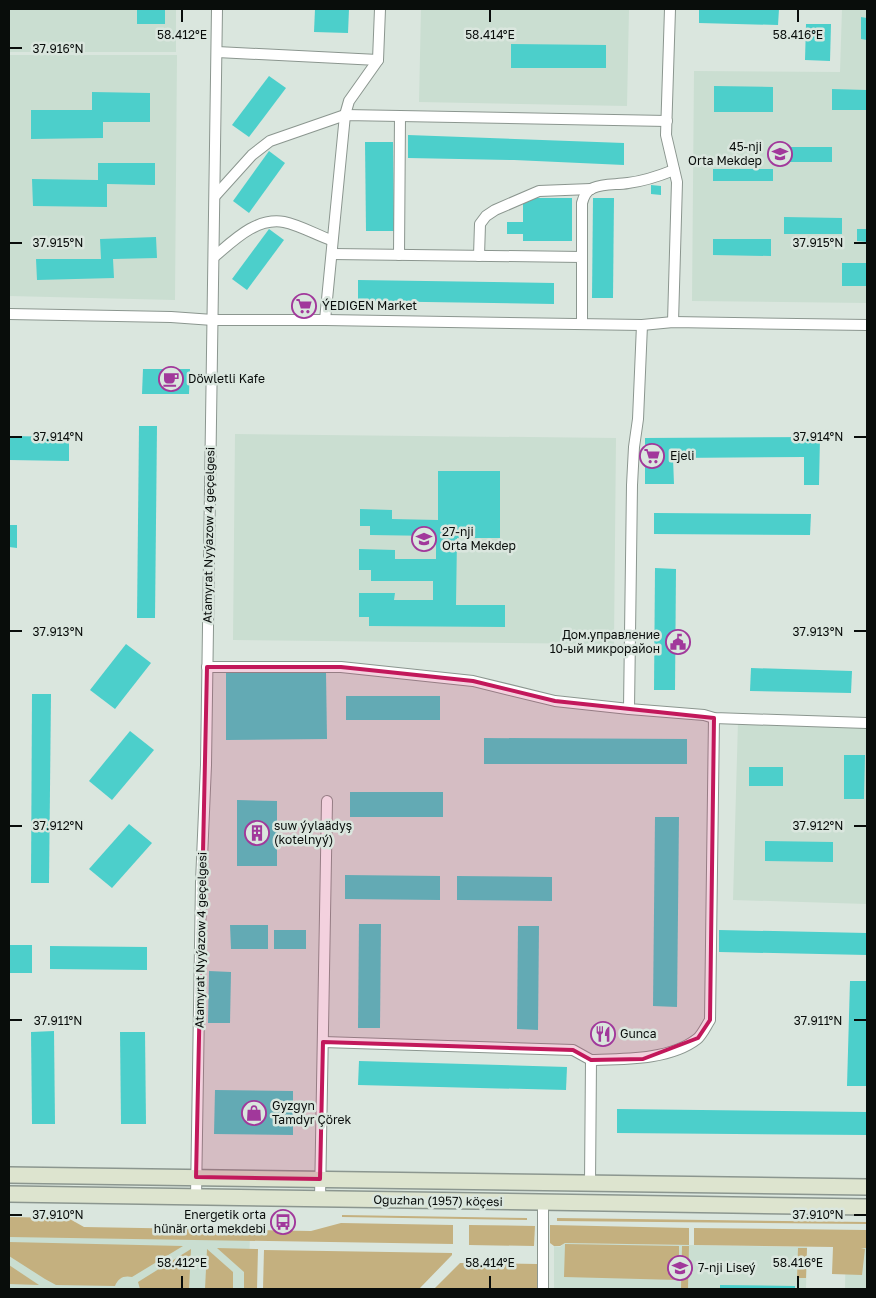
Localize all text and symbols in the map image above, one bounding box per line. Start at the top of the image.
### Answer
text: 58.412°E [157,27,207,42]
text: 58.414°E [465,27,515,42]
text: 58.416°E [773,27,823,42]
text: 37.916°N [32,41,84,56]
place label: 45-nji Orta Mekdep [688,139,762,168]
school or university icon: 45-nji Orta Mekdep [767,141,793,167]
text: 37.915°N [33,235,83,250]
text: 37.915°N [793,235,843,250]
supermarket icon: ÝEDIGEN Market [291,293,317,319]
place label: ÝEDIGEN Market [322,298,417,313]
cafe icon: Döwletli Kafe [158,366,184,392]
place label: Döwletli Kafe [188,371,265,386]
text: 37.914°N [33,429,83,444]
text: 37.914°N [793,429,843,444]
supermarket icon: Ejeli [639,443,665,469]
street label: Atamyrat Nyýazow 4 geçelgesi [199,447,218,623]
place label: Ejeli [670,448,695,463]
place label: 27-nji Orta Mekdep [442,524,516,553]
school or university icon: 27-nji Orta Mekdep [411,526,437,552]
text: 37.913°N [33,624,83,639]
text: 37.913°N [793,624,843,639]
place label: Дом.управление 10-ый микрорайон [550,627,660,656]
public building icon: Дом.управление 10-ый микрорайон [665,629,691,655]
text: 37.912°N [33,818,83,833]
place label: suw ýylaädyş (kotelnyý) [274,818,352,847]
text: 37.912°N [793,818,843,833]
building icon: suw ýylaädyş (kotelnyý) [244,820,270,846]
street label: Atamyrat Nyýazow 4 geçelgesi [191,852,210,1028]
text: 37.911°N [34,1013,82,1028]
text: 37.911°N [794,1013,842,1028]
restaurant icon: Gunca [590,1021,616,1047]
place label: Gunca [620,1026,656,1041]
place label: Gyzgyn Tamdyr Çörek [272,1098,351,1127]
shop icon: Gyzgyn Tamdyr Çörek [241,1100,267,1126]
street label: Oguzhan (1957) köçesi [373,1192,503,1209]
text: 37.910°N [32,1207,84,1222]
place label: Energetik orta hünär orta mekdebi [154,1207,266,1236]
text: 37.910°N [792,1207,844,1222]
bus stop icon: Energetik orta hünär orta mekdebi [270,1209,296,1235]
text: 58.412°E [157,1255,207,1270]
text: 58.414°E [465,1255,515,1270]
school or university icon: 7-nji Liseý [667,1255,693,1281]
text: 58.416°E [773,1255,823,1270]
place label: 7-nji Liseý [698,1260,756,1275]

